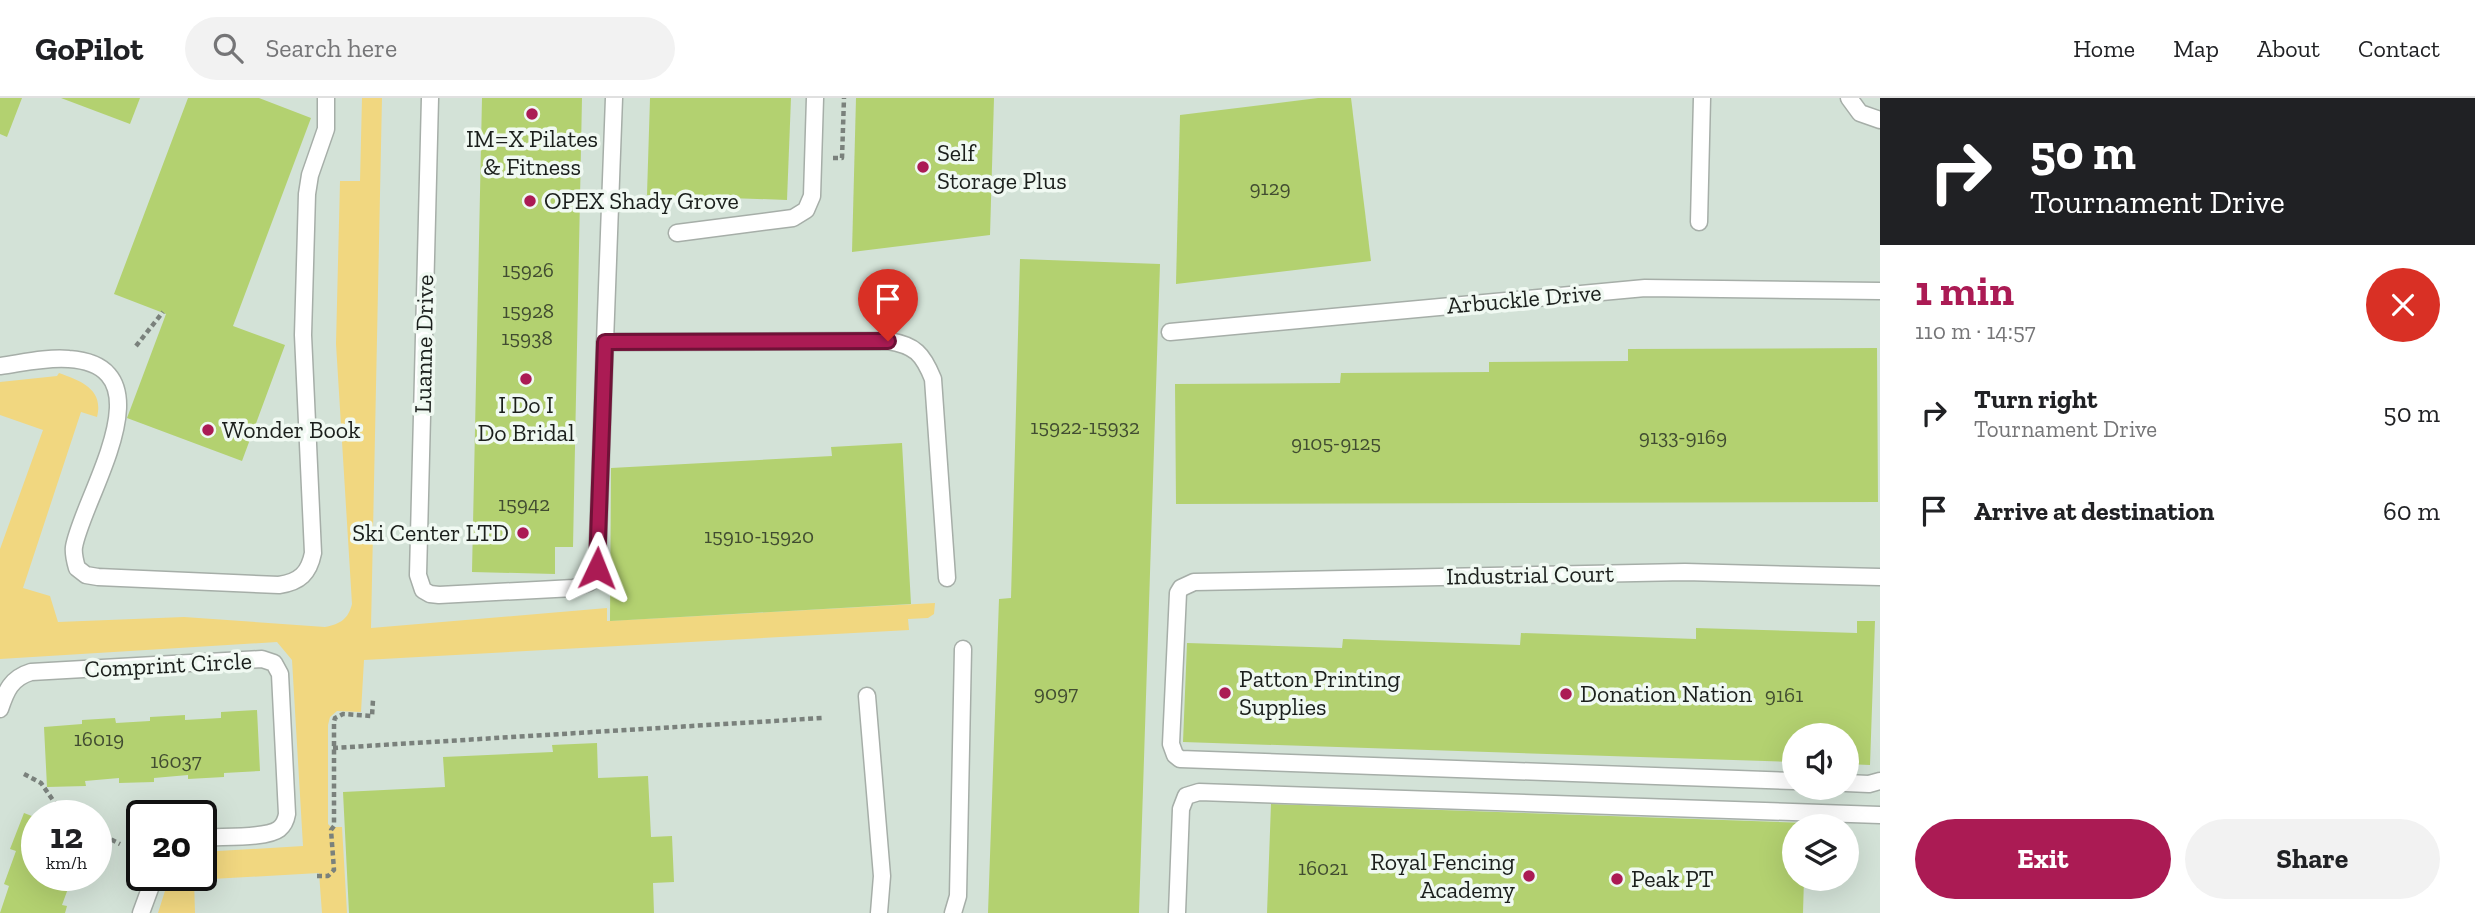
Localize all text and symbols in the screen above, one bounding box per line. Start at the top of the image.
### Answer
search box [185,17,675,80]
text: GoPilot [35,29,143,68]
icon: search [209,29,247,67]
text: Search here [265,32,397,64]
text: Home [2073,34,2135,63]
text: Map [2173,34,2219,63]
text: About [2257,34,2320,63]
text: Contact [2358,34,2440,63]
marker: IM=X Pilates & Fitness [524,106,540,122]
text: 50 m [2030,123,2136,182]
place label: IM=X Pilates & Fitness [466,124,598,181]
icon: right [1915,126,2006,217]
place label: Self Storage Plus [937,138,1067,195]
marker: Self Storage Plus [915,159,931,175]
house number: 9129 [1249,175,1291,200]
text: Tournament Drive [2030,183,2285,221]
place label: OPEX Shady Grove [544,186,739,215]
marker: OPEX Shady Grove [522,193,538,209]
house number: 15926 [502,257,554,282]
text: 1 min [1915,265,2014,316]
button: close [2366,268,2440,342]
pin [858,269,918,341]
street label: Luanne Drive [408,274,439,414]
street label: Arbuckle Drive [1445,277,1602,320]
icon: arrive [869,280,907,318]
house number: 15928 [502,298,554,323]
text: 110 m · 14:57 [1915,317,2036,345]
house number: 15938 [501,325,553,350]
marker: I Do I Do Bridal [518,371,534,387]
text: Turn right [1974,383,2097,415]
place label: I Do I Do Bridal [477,390,575,447]
icon: right [1915,394,1953,432]
text: 50 m [2383,397,2440,429]
house number: 15922-15932 [1030,414,1140,439]
place label: Wonder Book [222,415,361,444]
text: Tournament Drive [1974,415,2157,443]
marker: Wonder Book [200,422,216,438]
house number: 9133-9169 [1639,424,1727,449]
house number: 9105-9125 [1291,430,1381,455]
house number: 15942 [498,491,550,516]
icon: arrive [1915,492,1953,530]
text: Arrive at destination [1974,495,2214,527]
text: 60 m [2383,495,2440,527]
place label: Ski Center LTD [352,518,509,547]
house number: 15910-15920 [704,523,814,548]
marker: Ski Center LTD [515,525,531,541]
position arrow [560,531,634,605]
street label: Industrial Court [1446,559,1614,590]
street label: Comprint Circle [83,646,252,683]
place label: Patton Printing Supplies [1239,664,1400,721]
place label: Donation Nation [1580,679,1752,708]
house number: 9097 [1034,680,1078,705]
house number: 9161 [1765,682,1803,707]
marker: Patton Printing Supplies [1217,685,1233,701]
marker: Donation Nation [1558,686,1574,702]
map controls [1782,723,1859,891]
button: sound [1782,723,1859,800]
house number: 16019 [74,726,124,751]
house number: 16037 [150,748,202,773]
speed limit sign: 20 [126,800,217,891]
button: layers [1782,814,1859,891]
text: 12 [50,815,83,857]
button: Exit [1915,819,2171,899]
button: Share [2185,819,2440,899]
place label: Royal Fencing Academy [1370,847,1516,904]
text: km/h [46,852,87,874]
house number: 16021 [1298,855,1348,880]
place label: Peak PT [1631,864,1714,893]
marker: Royal Fencing Academy [1521,868,1537,884]
marker: Peak PT [1609,871,1625,887]

